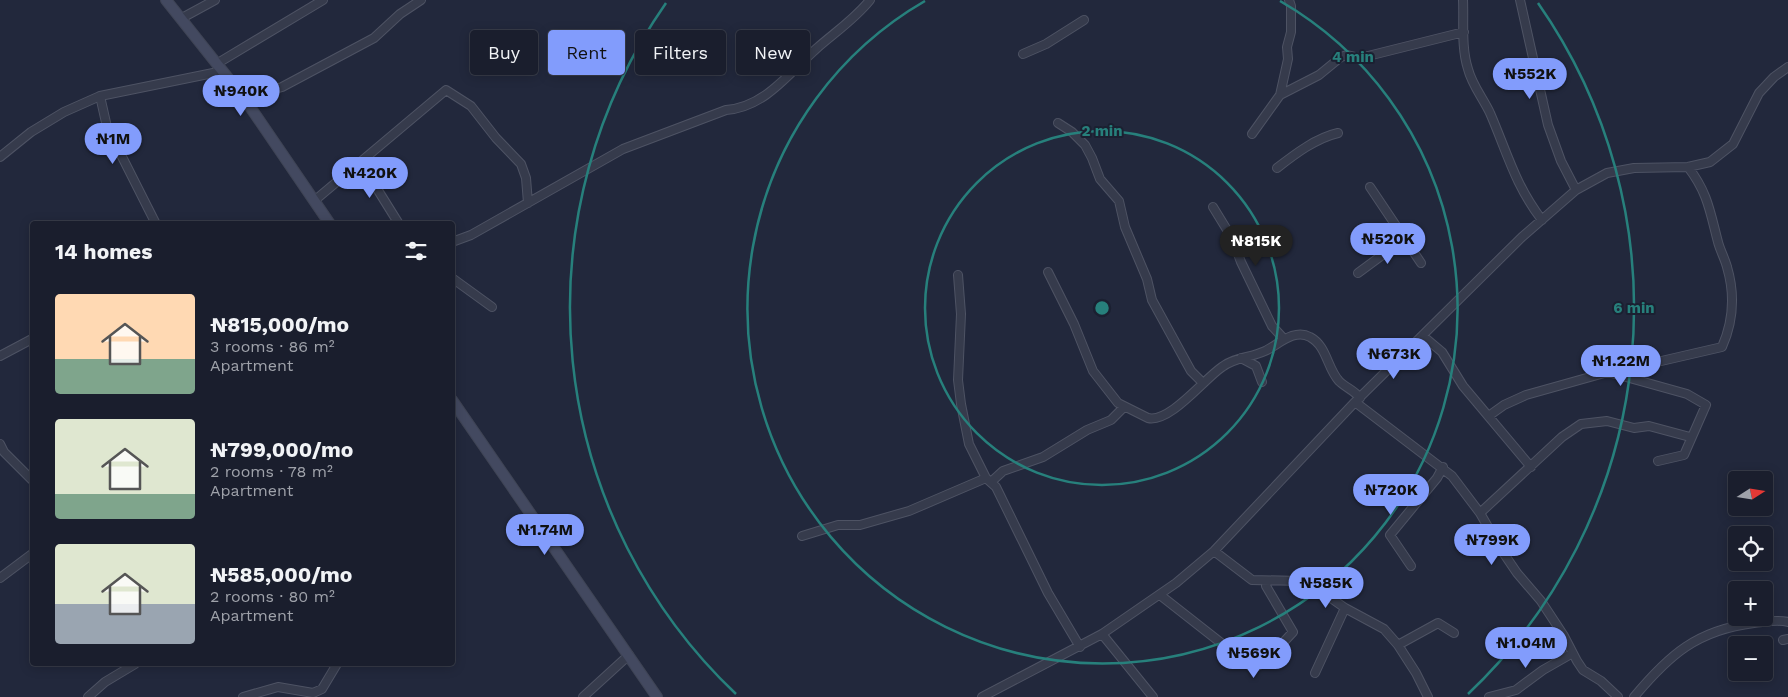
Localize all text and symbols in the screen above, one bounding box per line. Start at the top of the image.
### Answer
chip: Buy [470,30,538,75]
chip: Rent [548,30,625,75]
chip: Filters [635,30,726,75]
chip: New [736,30,810,75]
text: 4 min [1332,48,1374,66]
pin: ₦552K [1495,58,1565,100]
text: ₦552K [1504,64,1556,83]
pin: ₦940K [206,74,276,117]
text: ₦940K [214,81,268,100]
pin: ₦1M [89,122,137,165]
text: 2 min [1081,122,1123,140]
text: ₦1M [96,129,130,148]
pin: ₦420K [335,156,405,199]
text: ₦420K [343,163,397,182]
pin: ₦520K [1353,222,1423,265]
pin: ₦815K [1221,224,1291,267]
text: ₦520K [1361,229,1415,248]
text: ₦815K [1231,231,1281,250]
icon: filters [402,237,430,265]
text: 14 homes [55,239,152,264]
centre of rings [1093,299,1111,317]
text: 6 min [1613,299,1655,317]
text: ₦815,000/mo [210,312,349,337]
icon: home [95,314,155,374]
text: 3 rooms · 86 m² [210,337,335,356]
pin: ₦673K [1359,338,1429,380]
text: ₦673K [1368,344,1420,363]
pin: ₦1.22M [1580,344,1662,387]
text: ₦1.22M [1592,351,1650,370]
text: Apartment [210,356,293,375]
text: ₦799,000/mo [210,437,353,462]
icon: home [95,439,155,499]
text: 2 rooms · 78 m² [210,462,333,481]
north arrow [1728,471,1772,516]
map controls [1728,471,1773,681]
pin: ₦720K [1356,474,1426,516]
text: ₦720K [1364,480,1418,499]
text: Apartment [210,481,293,500]
pin: ₦1.74M [504,514,586,556]
text: ₦1.74M [517,520,573,539]
pin: ₦799K [1457,524,1527,566]
button: locate [1728,526,1773,571]
text: ₦799K [1465,530,1519,549]
text: ₦585,000/mo [210,562,352,587]
icon: home [95,564,155,624]
pin: ₦585K [1291,566,1361,609]
text: ₦585K [1300,573,1352,592]
button: + [1728,581,1773,626]
text: 2 rooms · 80 m² [210,587,335,606]
text: Apartment [210,606,293,625]
pin: ₦1.04M [1485,626,1567,669]
text: ₦1.04M [1496,633,1556,652]
pin: ₦569K [1219,636,1289,679]
button: − [1728,636,1773,681]
text: ₦569K [1227,643,1281,662]

